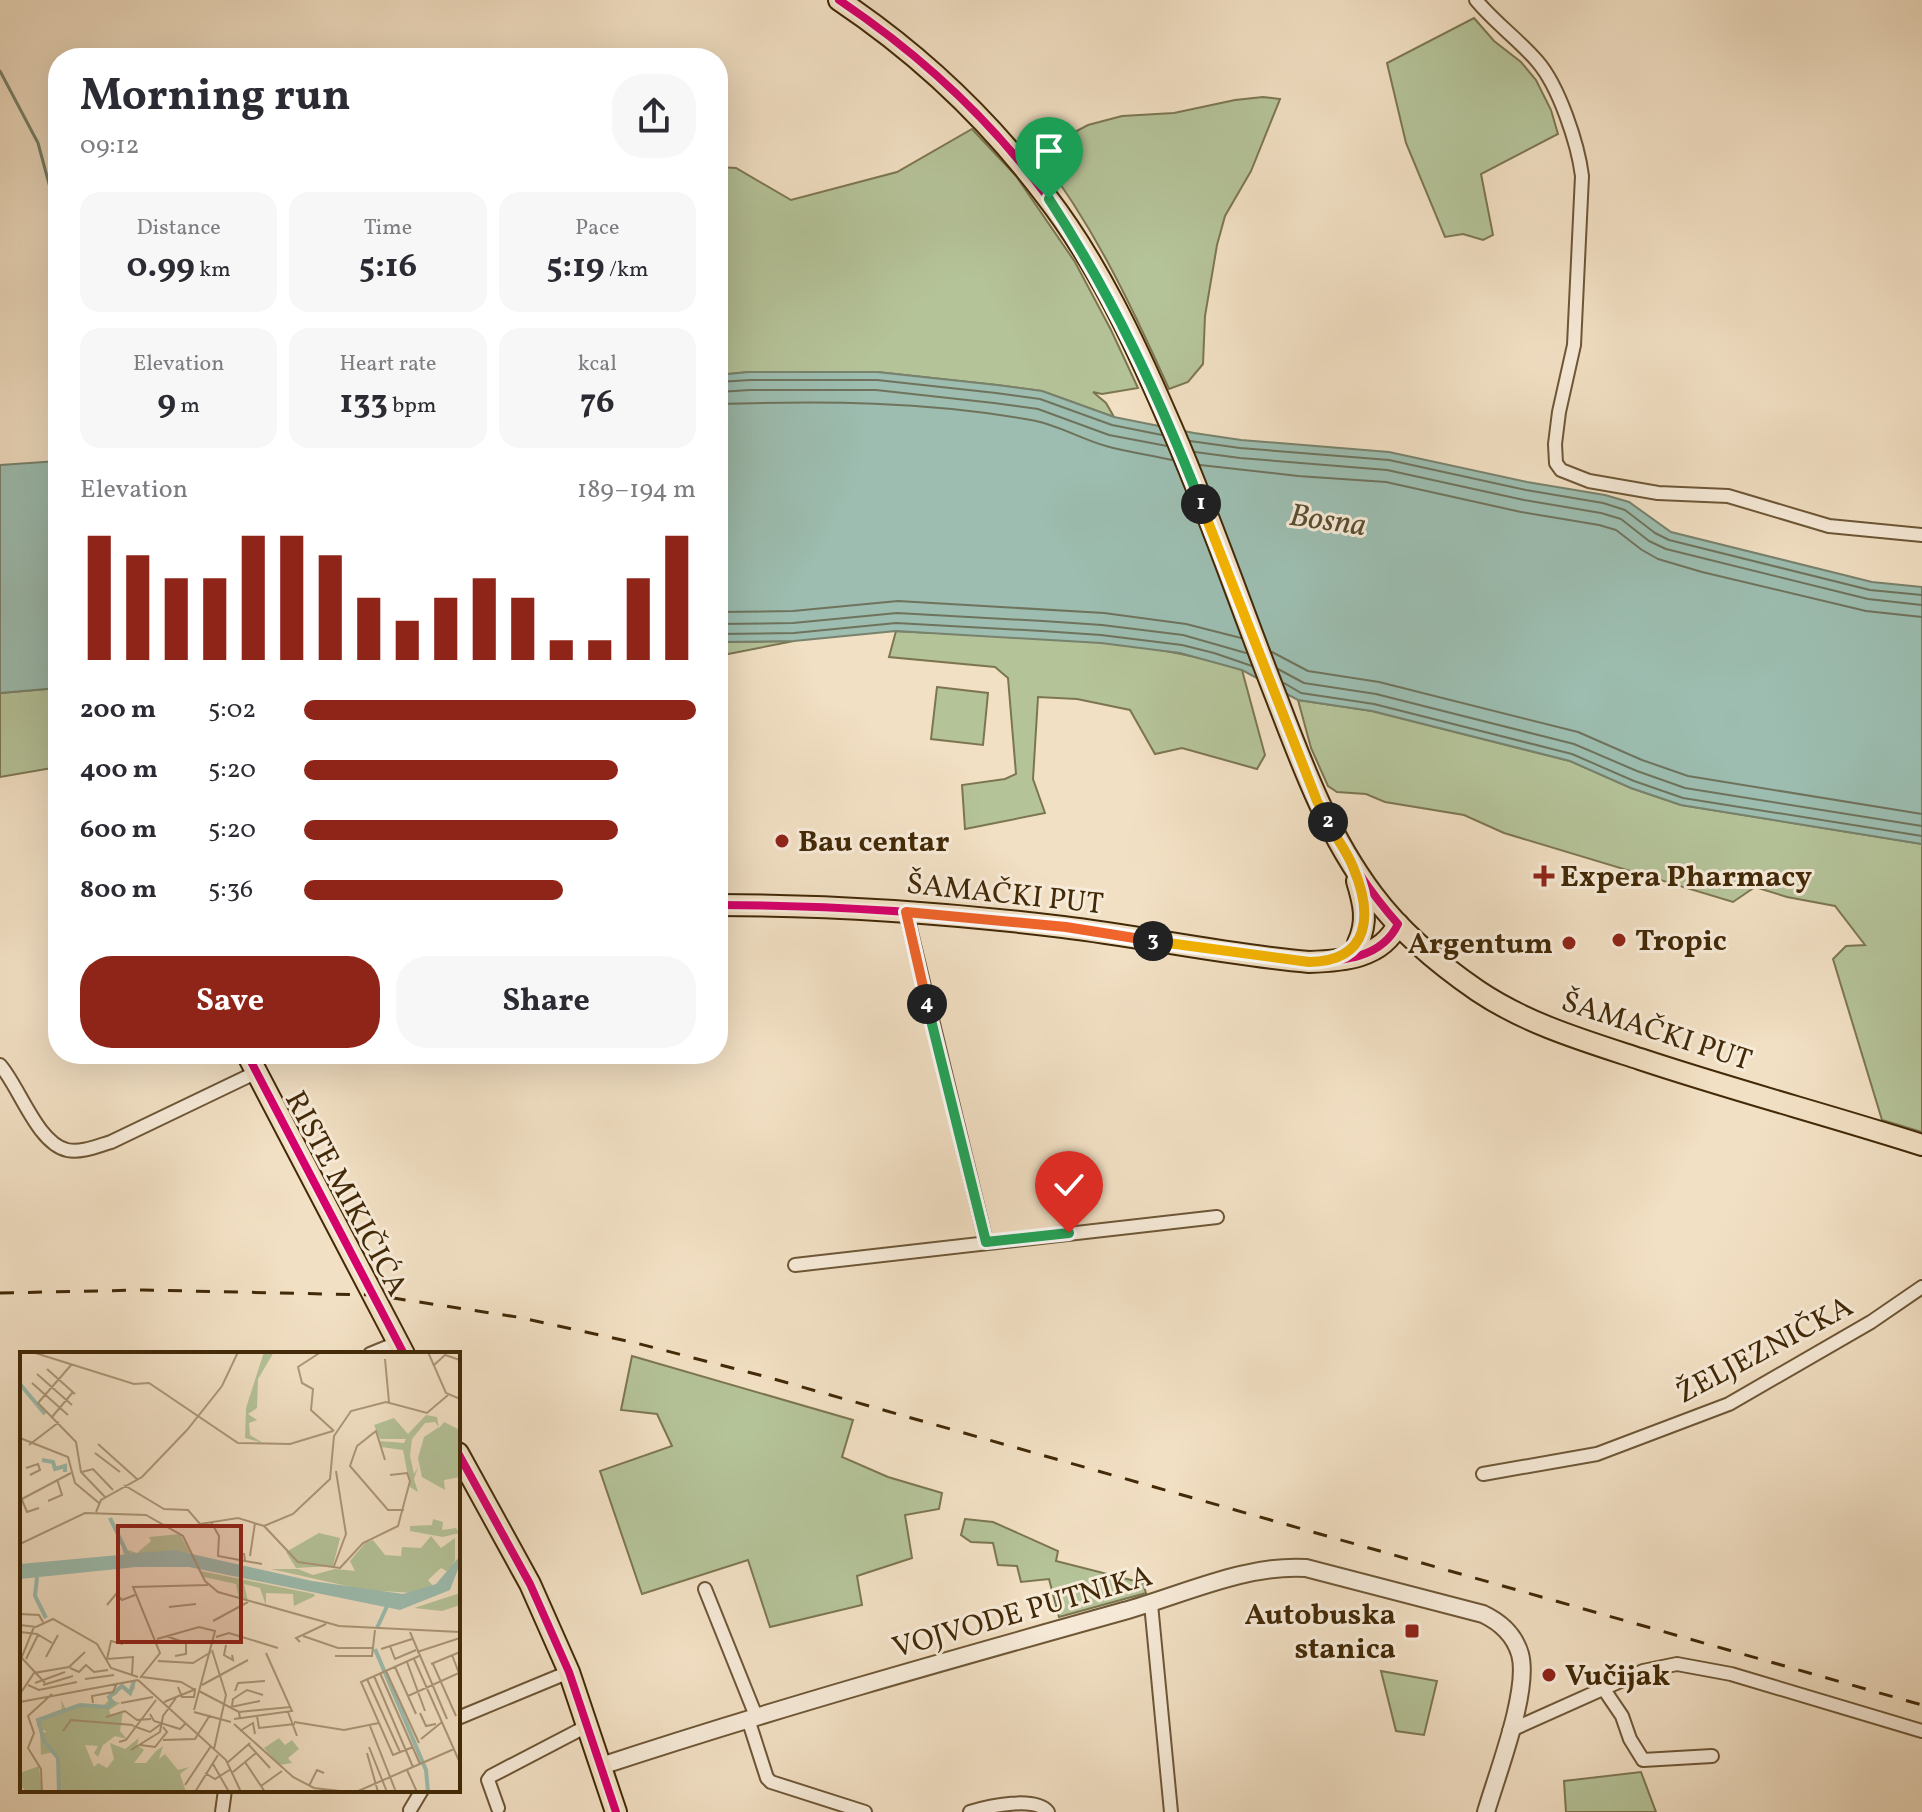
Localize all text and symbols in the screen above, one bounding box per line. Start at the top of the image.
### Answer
text: Morning run [80,67,351,128]
button: share [612,74,696,158]
pin [1015,117,1083,199]
text: 09:12 [80,128,140,164]
icon: arrive [1027,129,1071,173]
text: Distance [137,213,221,244]
text: Time [364,213,412,244]
text: Pace [575,213,619,244]
text: 0.99 [127,244,195,291]
text: 5:16 [359,244,417,291]
text: 5:19 [546,244,605,291]
text: km [195,255,231,286]
text: /km [605,255,648,286]
text: Elevation [133,349,224,380]
text: Heart rate [339,349,437,380]
text: kcal [578,349,617,380]
text: 9 [157,380,176,427]
text: 133 [340,380,388,427]
text: 76 [580,380,615,427]
text: m [176,391,200,422]
text: bpm [388,391,436,422]
text: Elevation [80,472,188,508]
text: 189–194 m [577,472,696,508]
pin: 1 [1181,484,1221,524]
text: 1 [1197,488,1205,519]
water label: Bosna [1286,495,1369,549]
text: 200 m [80,692,156,728]
text: 5:02 [208,692,256,728]
text: 400 m [80,752,158,788]
text: 5:20 [208,752,256,788]
pin: 2 [1308,802,1348,842]
text: 2 [1322,806,1334,837]
text: 600 m [80,812,157,848]
text: 5:20 [208,812,256,848]
place label: Bau centar [798,822,949,864]
marker: Bau centar [773,832,791,850]
place label: Expera Pharmacy [1560,857,1812,899]
street label: ŠAMAČKI PUT [904,864,1105,926]
marker: Expera Pharmacy [1535,867,1553,885]
text: 800 m [80,872,157,908]
text: 5:36 [208,872,253,908]
pin: 3 [1133,921,1173,961]
place label: Tropic [1635,921,1727,963]
place label: Argentum [1408,924,1553,966]
text: 3 [1147,925,1159,956]
marker: Tropic [1610,931,1628,949]
marker: Argentum [1560,934,1578,952]
button: Save [80,956,380,1048]
button: Share [396,956,696,1048]
street label: ŠAMAČKI PUT [1556,981,1757,1082]
pin: 4 [907,984,947,1024]
text: 4 [920,988,934,1019]
street label: RISTE MIKIČIĆA [273,1084,417,1304]
pin [1035,1151,1103,1233]
icon: check [1047,1163,1091,1207]
street label: ŽELJEZNIČKA [1669,1287,1861,1415]
inset map [20,1352,460,1792]
street label: VOJVODE PUTNIKA [888,1556,1157,1670]
place label: Autobuska stanica [1244,1595,1396,1671]
marker: Autobuska stanica [1403,1622,1421,1640]
place label: Vučijak [1565,1656,1670,1698]
marker: Vučijak [1540,1666,1558,1684]

